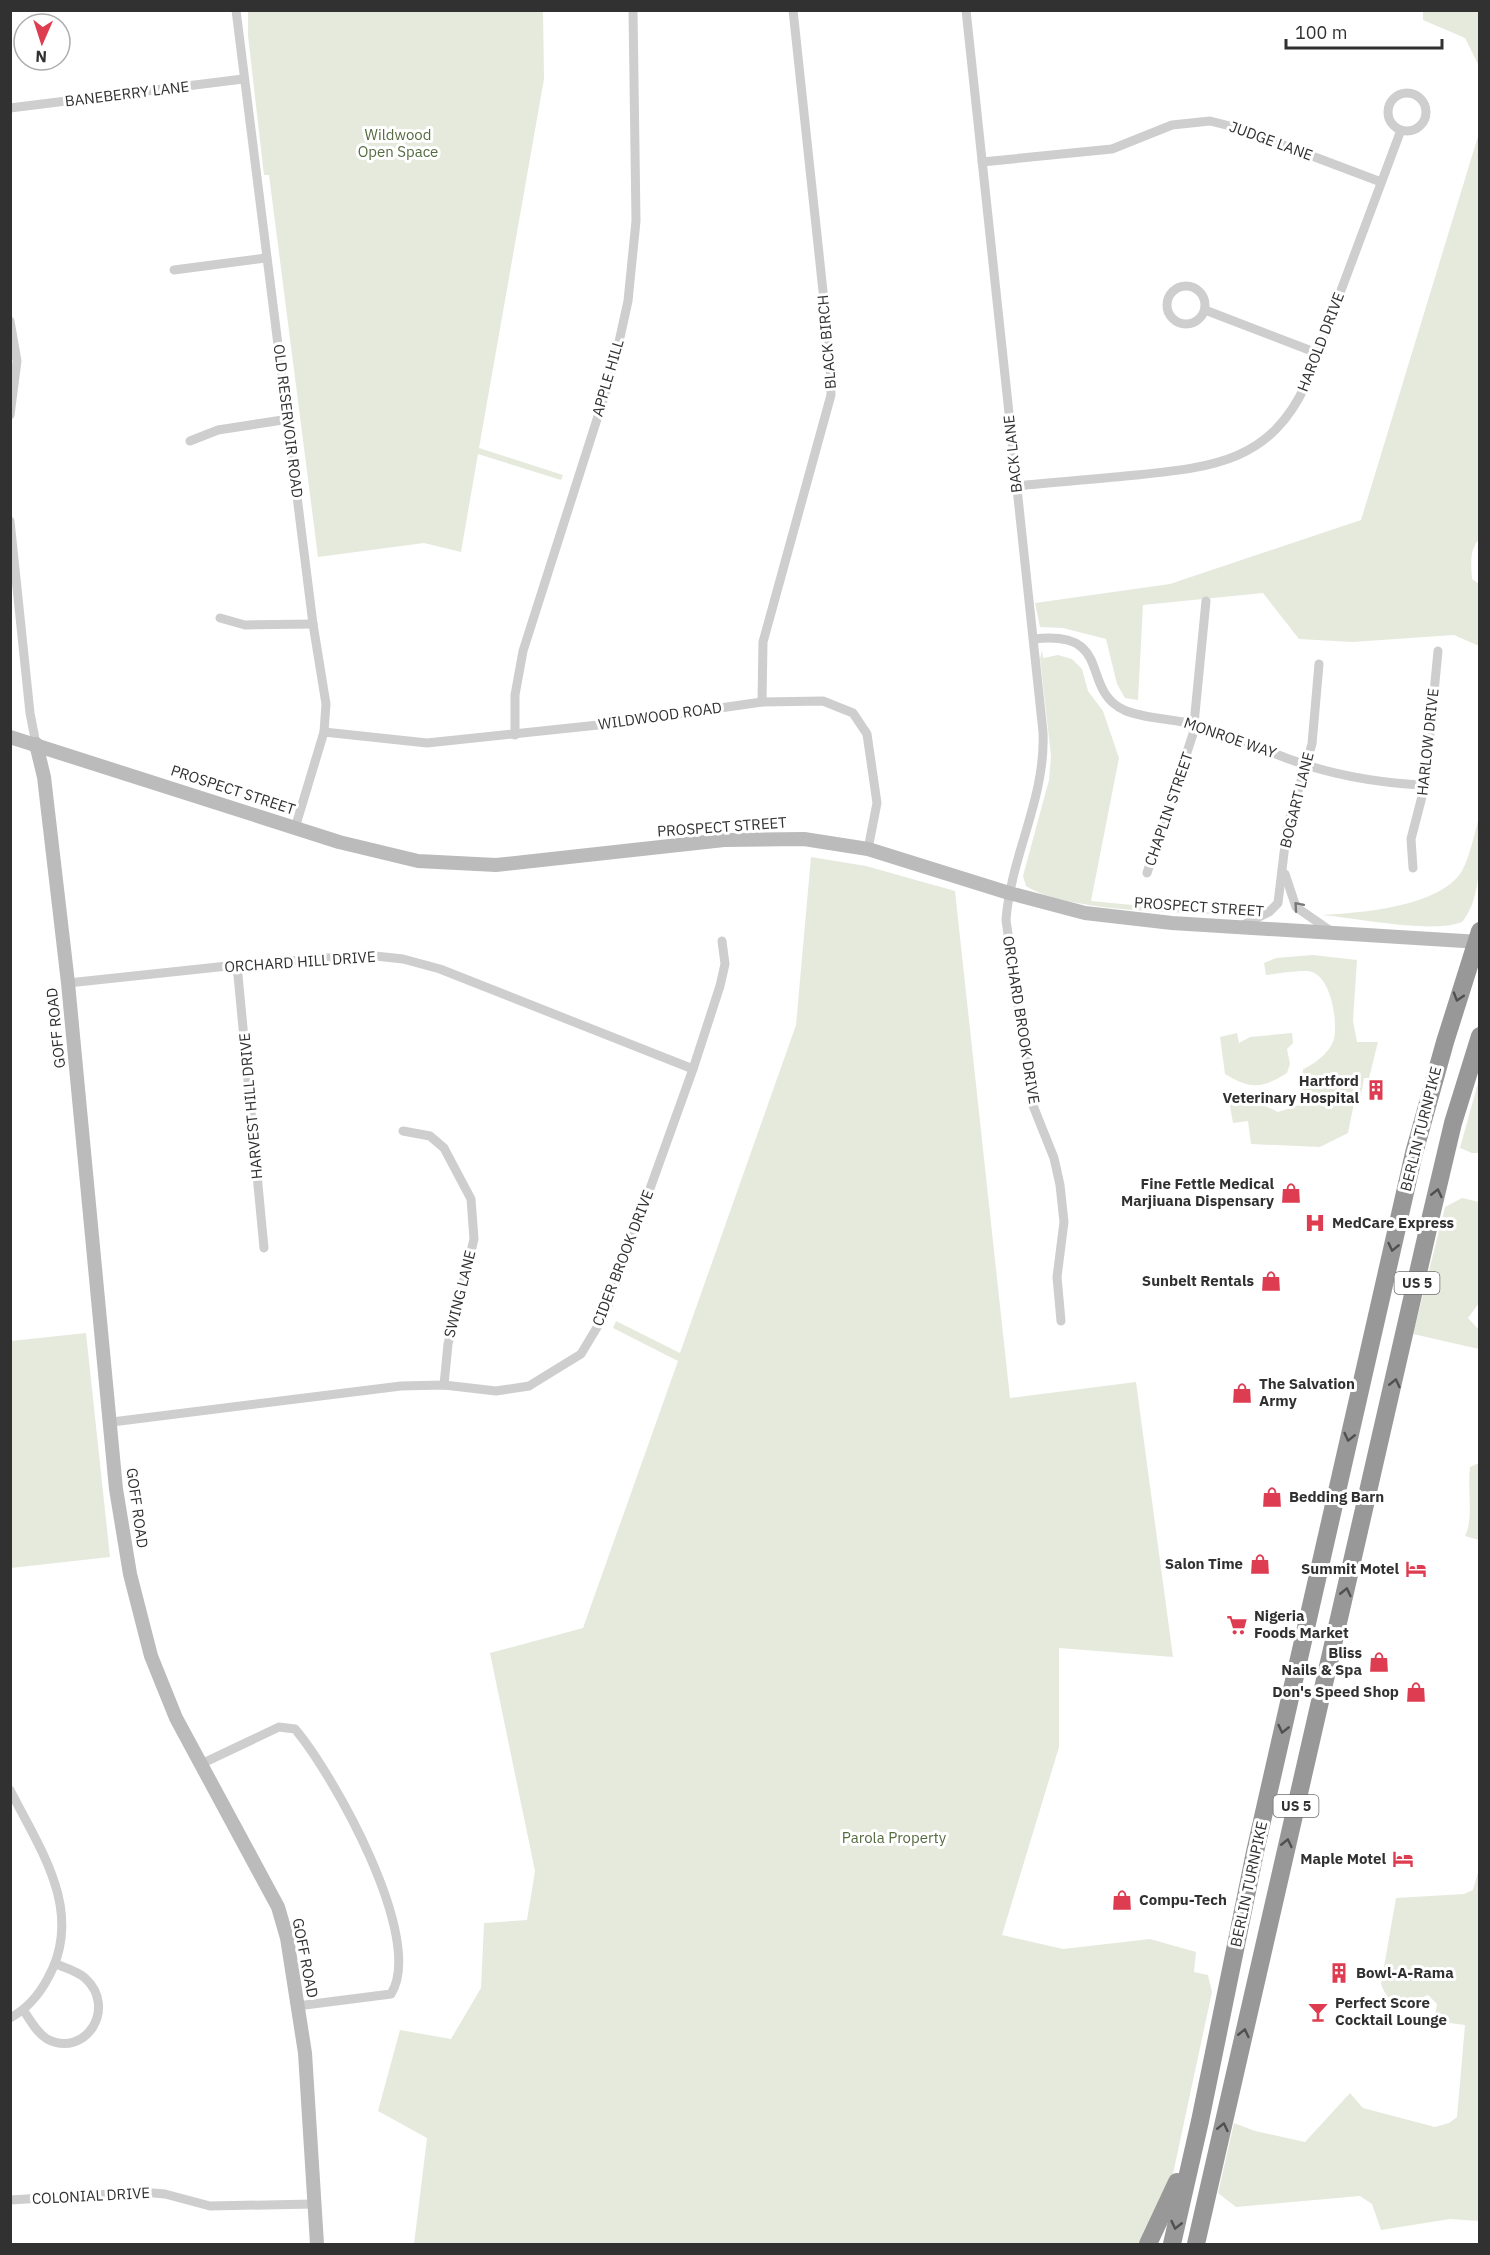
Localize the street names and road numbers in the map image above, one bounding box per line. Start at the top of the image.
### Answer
street label: BANEBERRY LANE [64,76,190,111]
street label: JUDGE LANE [1227,117,1315,164]
street label: HAROLD DRIVE [1293,289,1348,394]
street label: BLACK BIRCH [813,294,840,390]
street label: APPLE HILL [587,337,628,419]
street label: OLD RESERVOIR ROAD [270,343,307,499]
street label: BACK LANE [999,414,1026,494]
street label: HARLOW DRIVE [1412,687,1443,797]
street label: WILDWOOD ROAD [597,697,723,734]
street label: MONROE WAY [1181,713,1279,762]
street label: CHAPLIN STREET [1140,749,1197,868]
street label: BOGART LANE [1275,750,1318,850]
street label: PROSPECT STREET [168,760,298,819]
street label: PROSPECT STREET [656,812,788,841]
street label: PROSPECT STREET [1134,892,1265,921]
street label: ORCHARD BROOK DRIVE [999,935,1044,1105]
street label: ORCHARD HILL DRIVE [224,947,376,976]
street label: GOFF ROAD [42,987,69,1069]
street label: HARVEST HILL DRIVE [235,1032,266,1180]
street label: BERLIN TURNPIKE [1396,1064,1445,1193]
street label: CIDER BROOK DRIVE [588,1187,657,1329]
street label: SWING LANE [439,1248,480,1340]
road number: US 5 [1394,1272,1440,1294]
street label: GOFF ROAD [122,1467,153,1549]
road number: US 5 [1274,1795,1318,1817]
street label: BERLIN TURNPIKE [1226,1819,1271,1949]
street label: GOFF ROAD [288,1916,323,1999]
street label: COLONIAL DRIVE [31,2183,151,2208]

